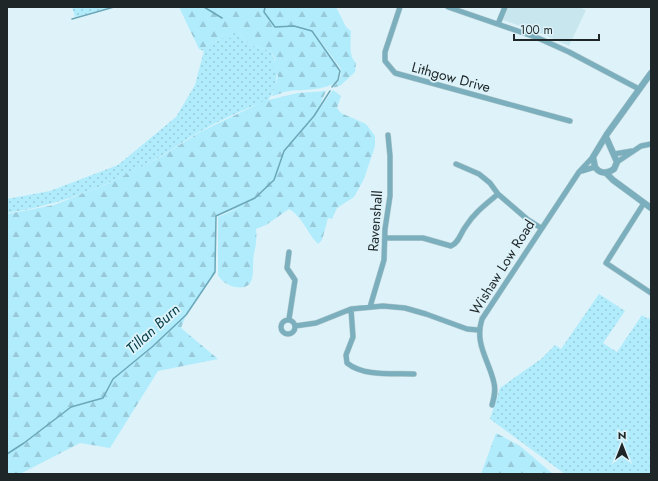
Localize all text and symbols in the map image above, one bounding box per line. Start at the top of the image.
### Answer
scale bar [514,16,599,42]
text: 100 m [520,21,553,39]
street label: Lithgow Drive [409,57,493,97]
street label: Ravenshall [363,190,387,252]
street label: Wishaw Low Road [465,216,539,318]
water label: Tillan Burn [121,299,185,359]
north arrow [602,425,642,465]
text: N [618,427,626,443]

